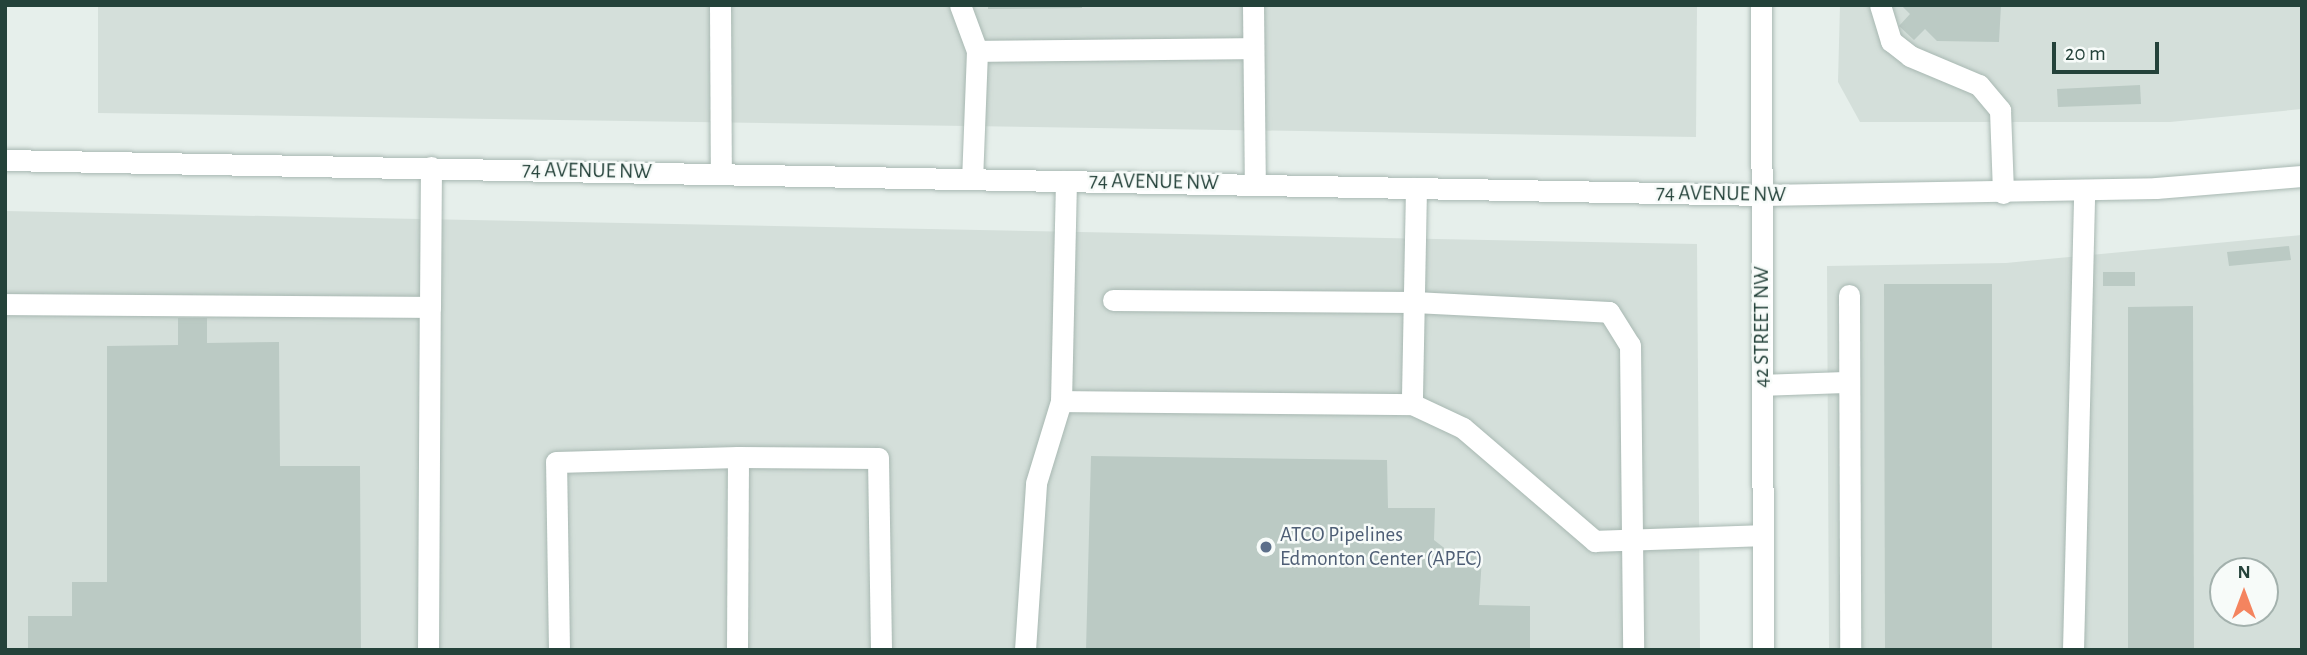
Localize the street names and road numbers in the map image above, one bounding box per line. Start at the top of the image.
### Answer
street label: 74 AVENUE NW [522,157,652,185]
street label: 74 AVENUE NW [1089,168,1219,196]
street label: 74 AVENUE NW [1656,180,1786,208]
street label: 42 STREET NW [1749,266,1775,388]

